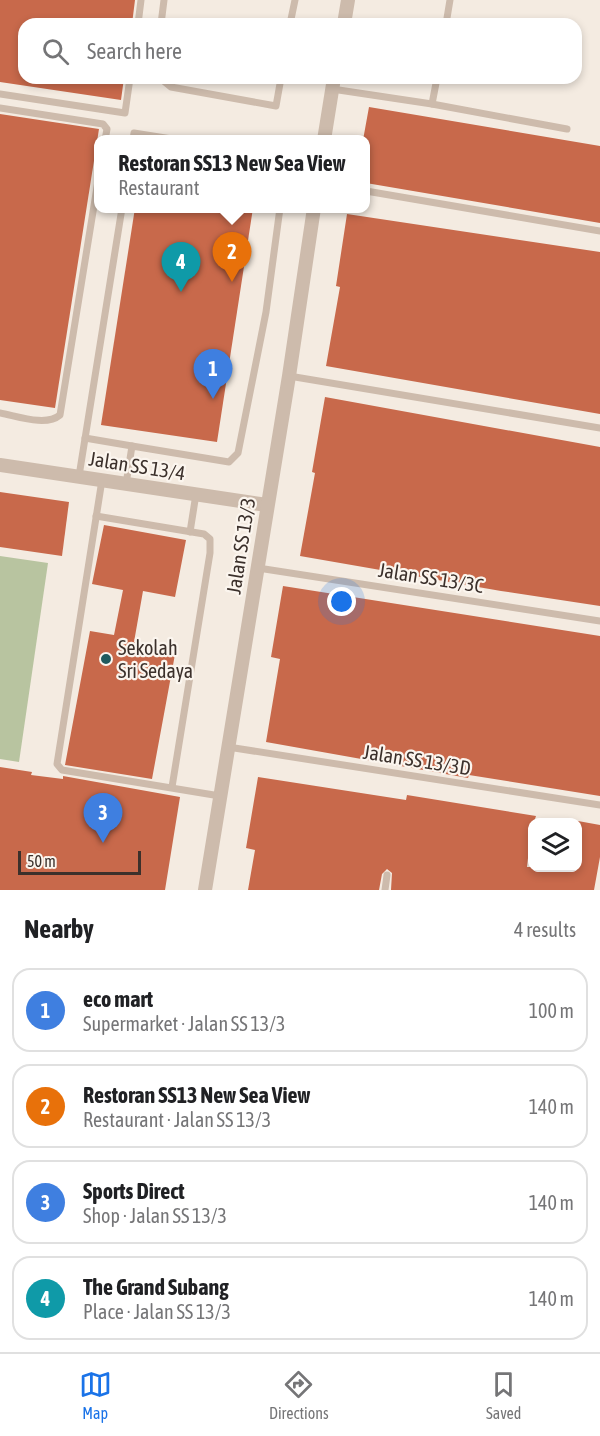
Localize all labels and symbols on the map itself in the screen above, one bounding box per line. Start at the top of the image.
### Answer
pin: 2 [212,232,252,282]
pin: 4 [162,242,201,292]
pin: 1 [194,350,232,399]
street label: Jalan SS 13/4 [87,447,187,484]
street label: Jalan SS 13/3 [222,496,259,596]
street label: Jalan SS 13/3C [377,558,485,597]
your location [327,587,356,616]
place label: Sekolah Sri Sedaya [118,636,193,682]
marker: Sekolah Sri Sedaya [99,652,113,666]
street label: Jalan SS 13/3D [362,740,472,779]
pin: 3 [84,794,122,843]
scale bar [18,848,141,876]

